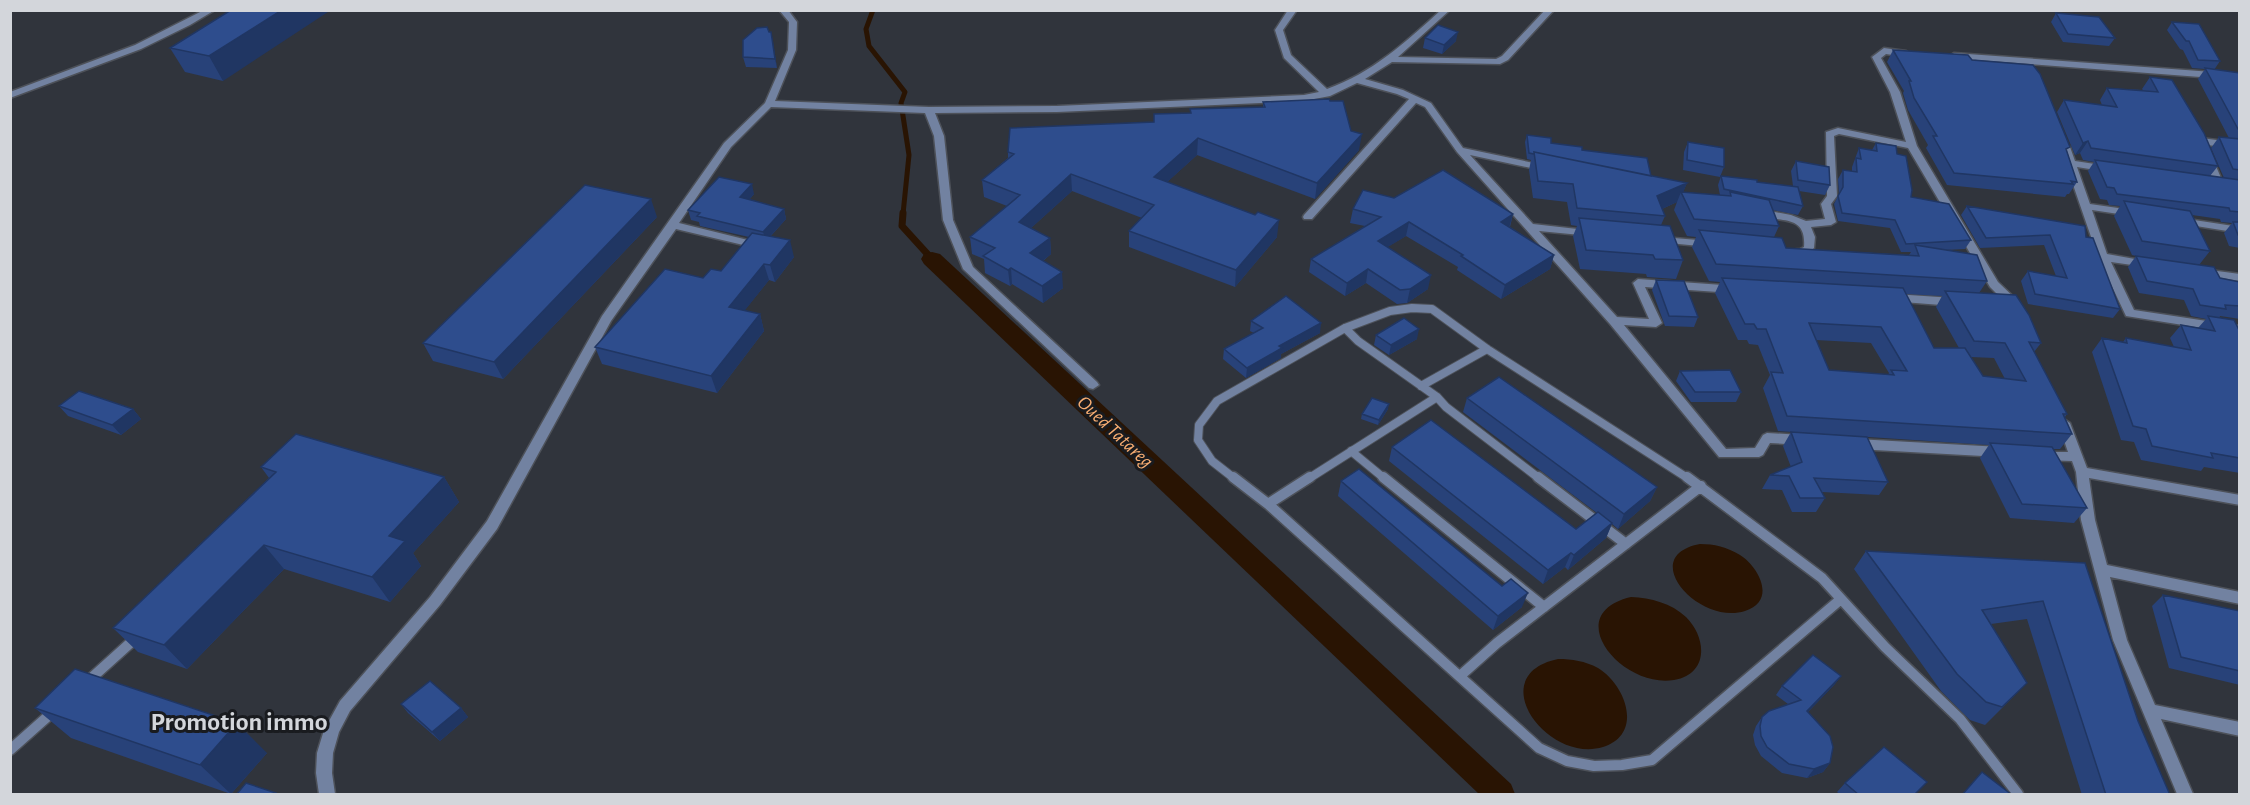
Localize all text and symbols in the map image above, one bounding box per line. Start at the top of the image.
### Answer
water label: Oued Tatareg [1073,392,1157,472]
district label: Promotion immo [150,709,328,735]

